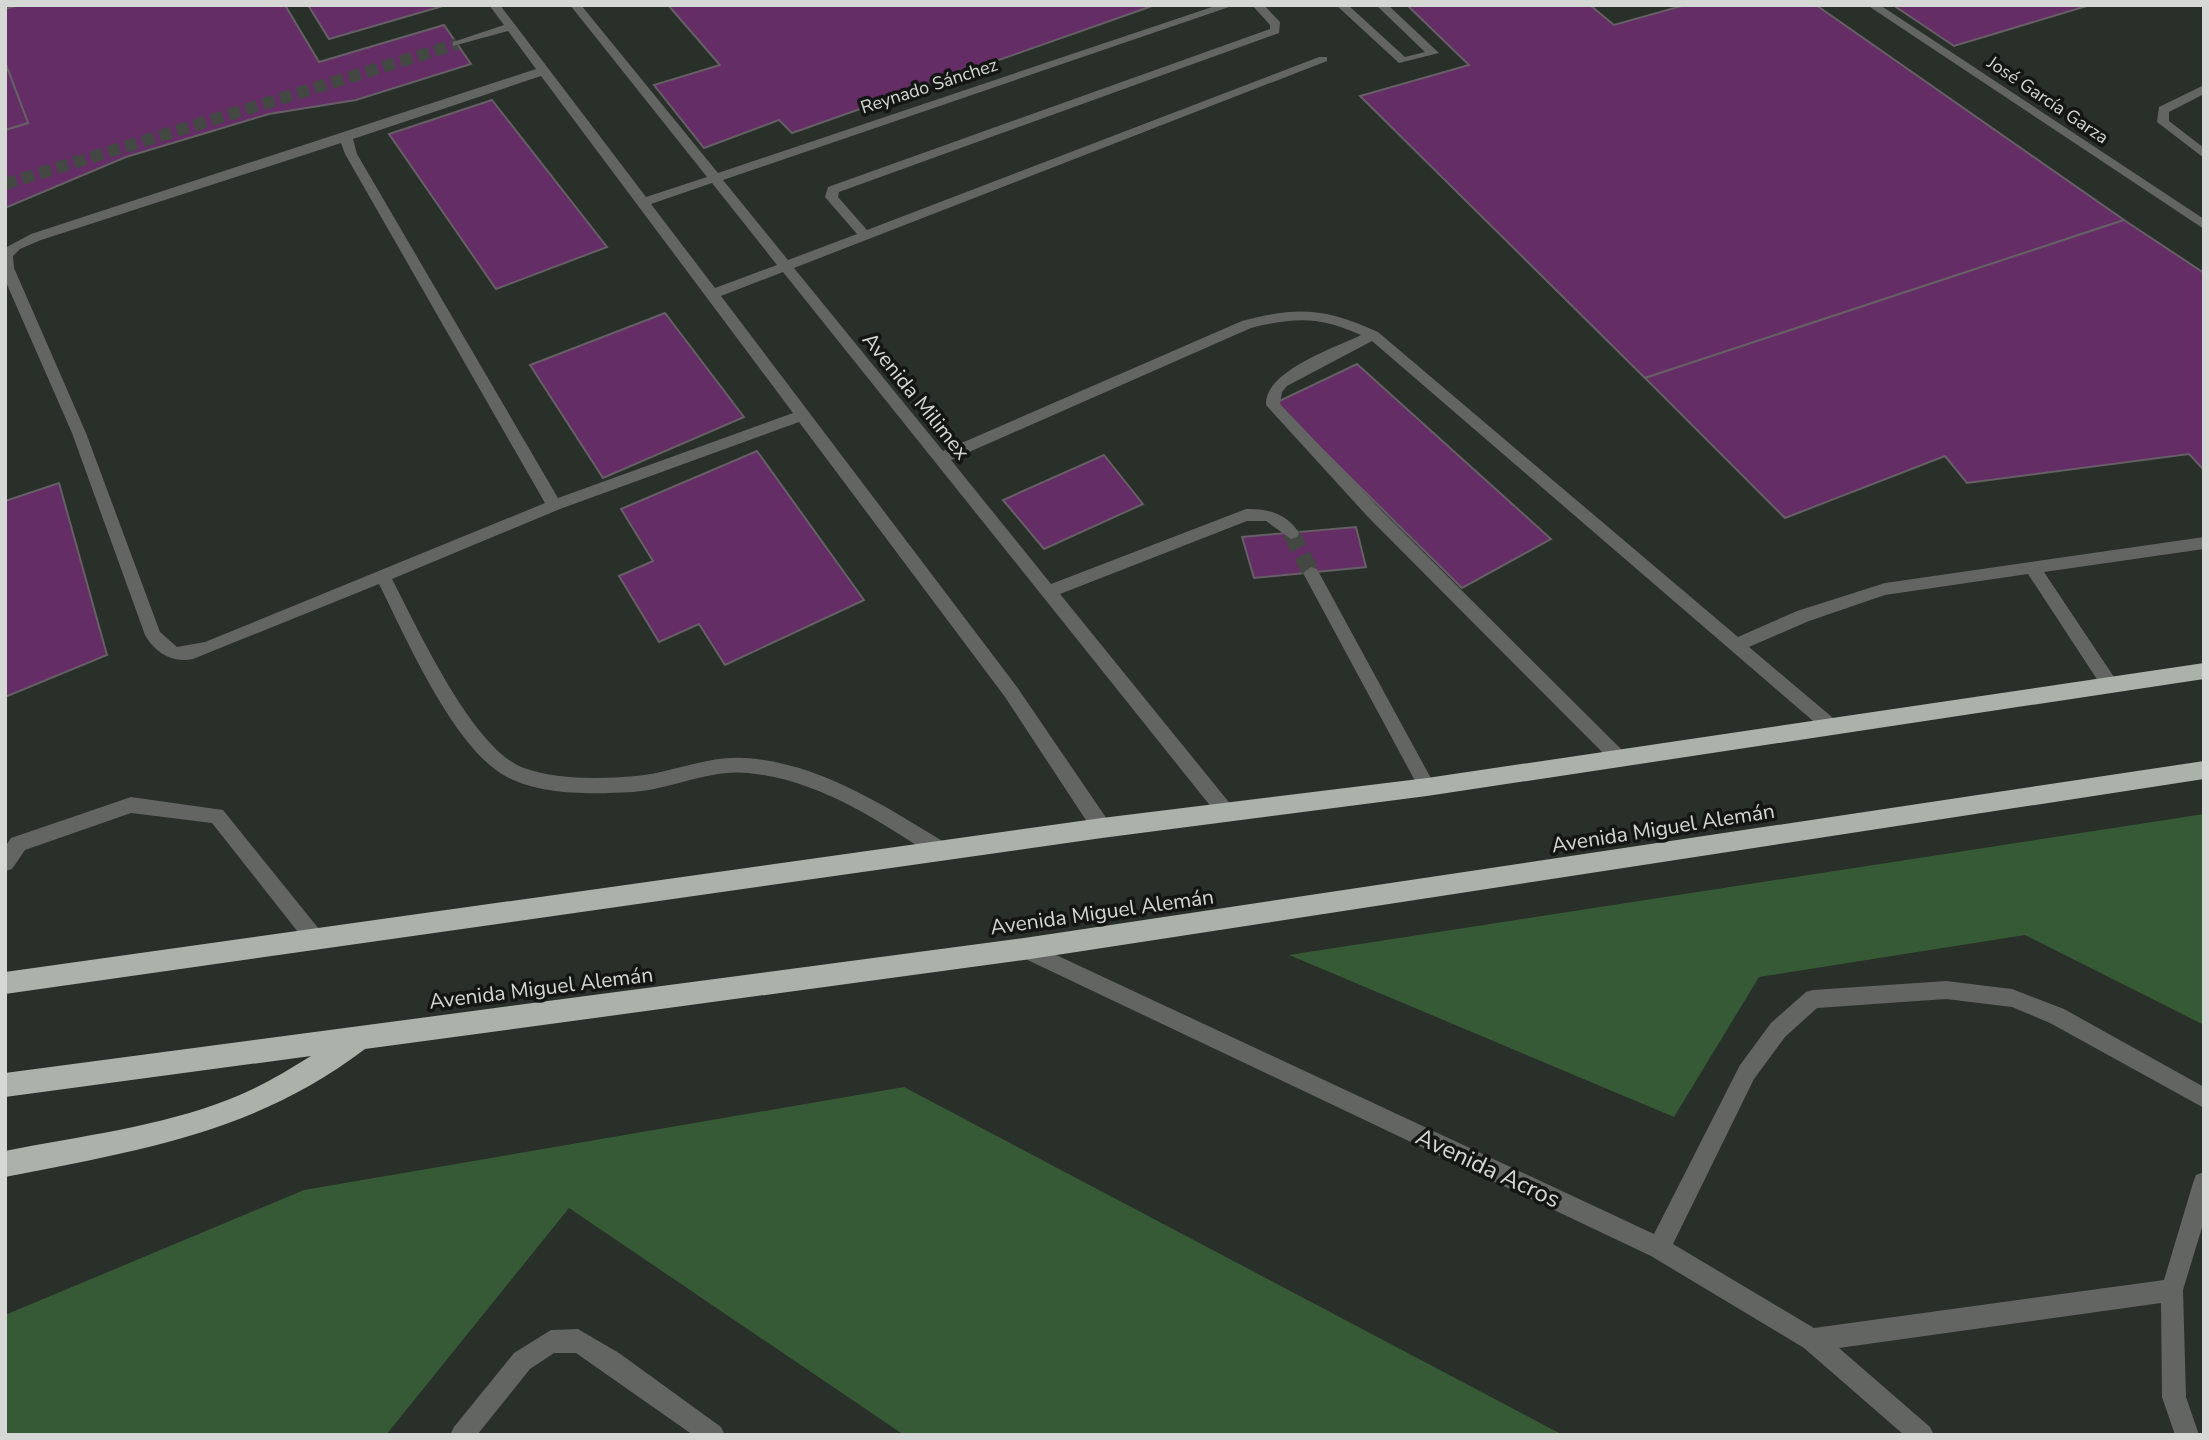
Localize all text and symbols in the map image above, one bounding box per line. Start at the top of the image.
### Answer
street label: José García Garza [1982,50,2113,149]
street label: Reynado Sánchez [857,53,1001,119]
street label: Avenida Milimex [856,327,976,465]
street label: Avenida Miguel Alemán [1549,797,1777,859]
street label: Avenida Miguel Alemán [988,882,1216,942]
street label: Avenida Miguel Alemán [427,960,655,1016]
street label: Avenida Acros [1411,1121,1565,1215]

